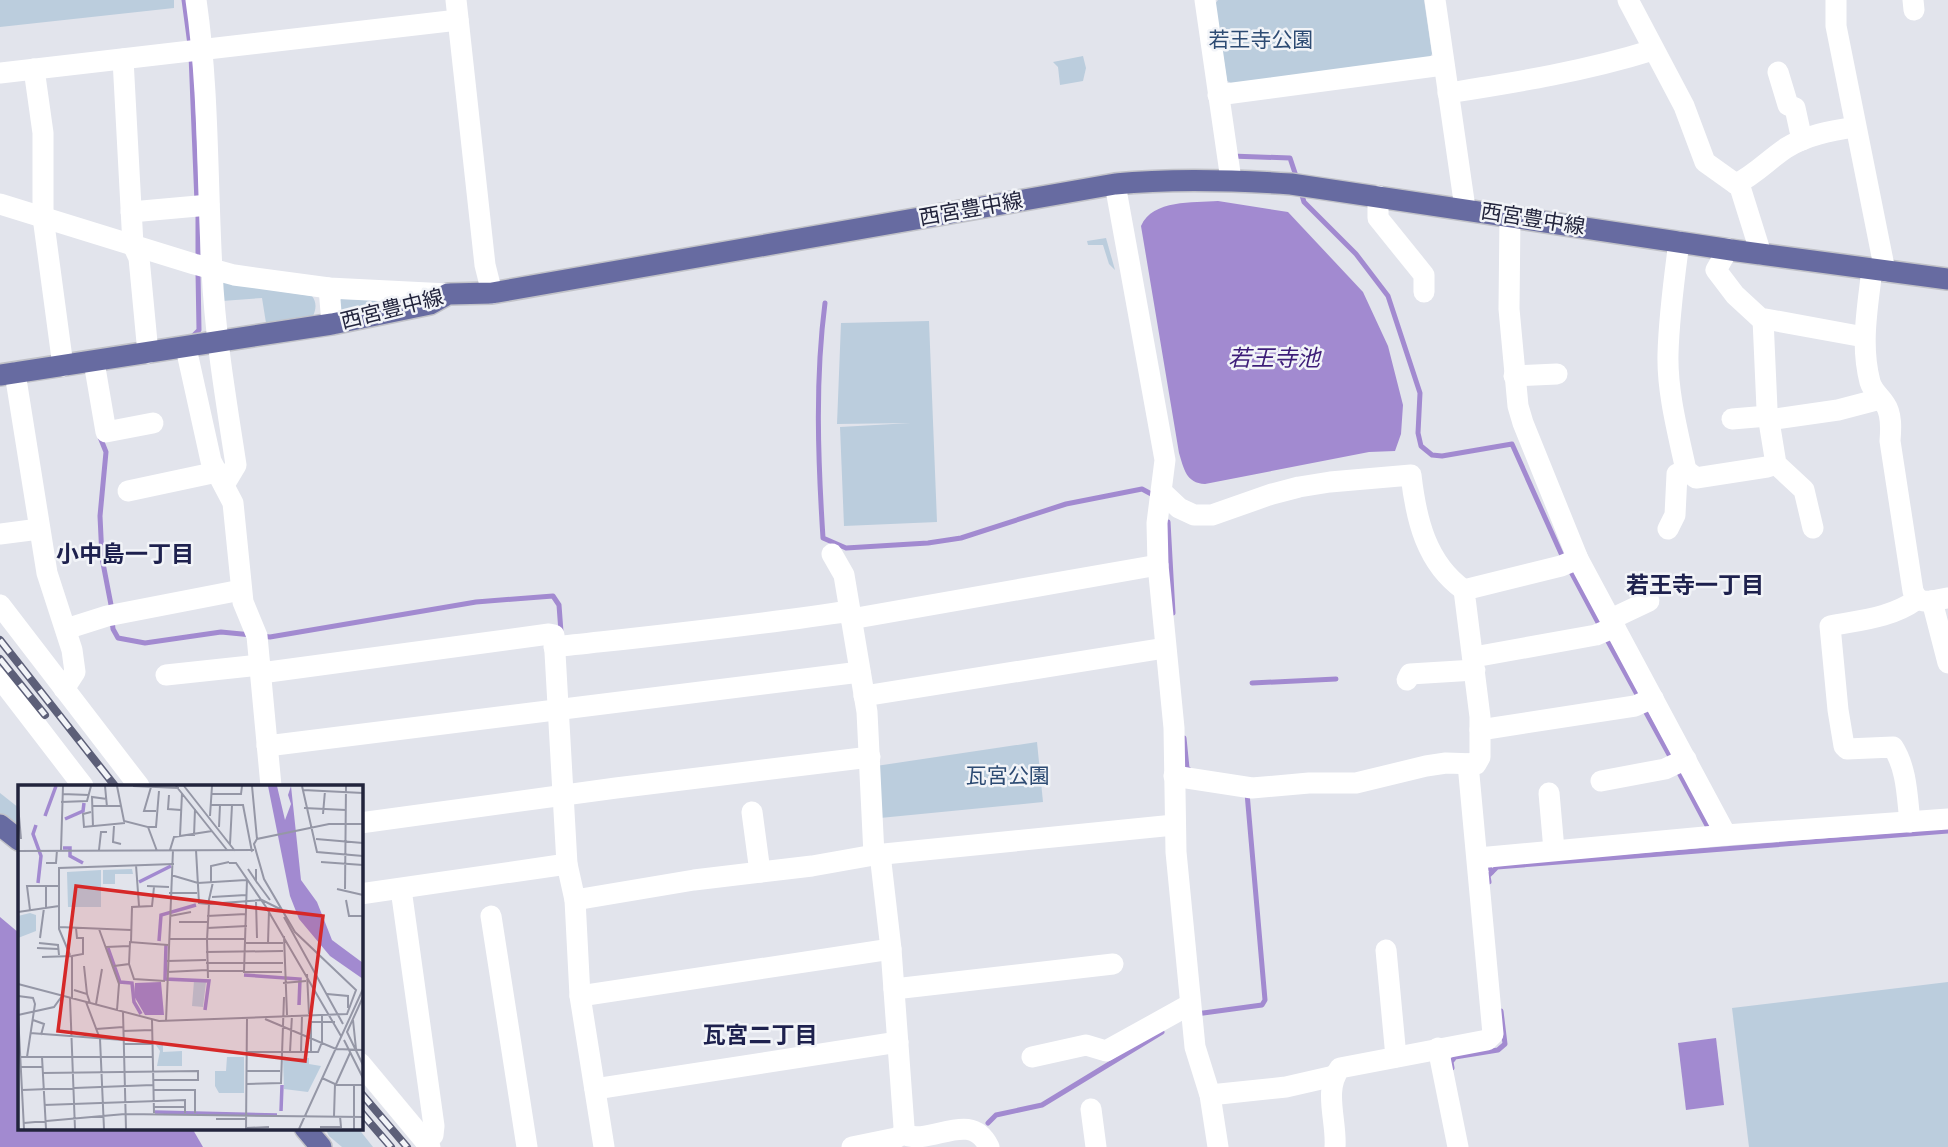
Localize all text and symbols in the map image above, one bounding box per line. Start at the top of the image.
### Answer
park label: 若王寺公園 [1209,27,1314,51]
street label: 西宮豊中線 [917,187,1025,229]
street label: 西宮豊中線 [1479,198,1587,238]
street label: 西宮豊中線 [338,284,446,332]
water label: 若王寺池 [1228,345,1322,371]
district label: 小中島一丁目 [56,541,194,567]
district label: 若王寺一丁目 [1626,572,1764,598]
park label: 瓦宮公園 [966,763,1050,787]
inset map [18,785,362,1130]
district label: 瓦宮二丁目 [703,1022,818,1048]

